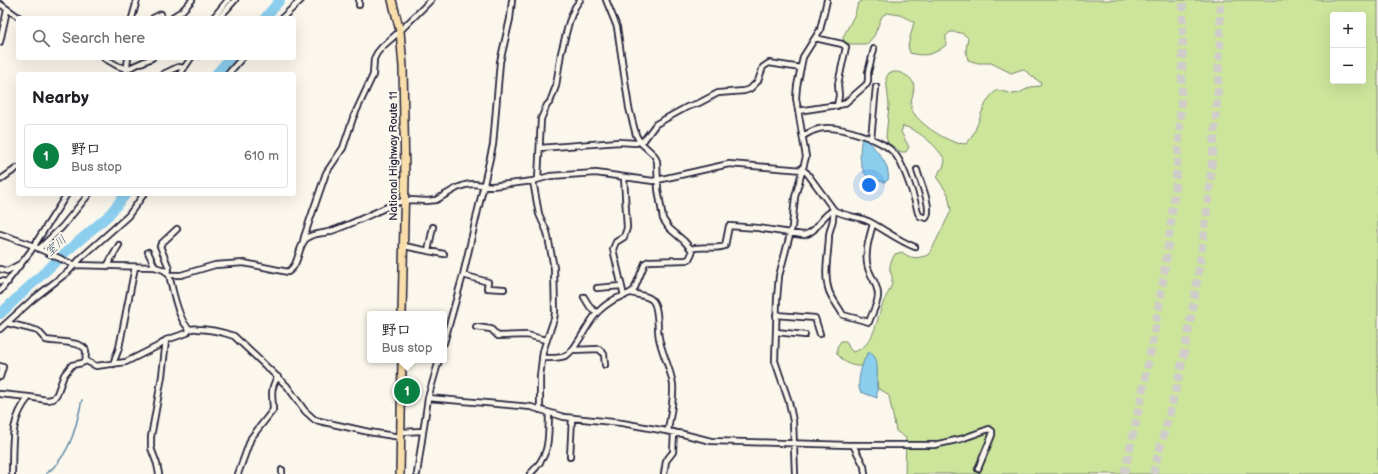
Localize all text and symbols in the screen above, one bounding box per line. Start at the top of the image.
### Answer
map controls [1330,12,1366,84]
button: + [1330,12,1366,48]
search box [16,16,296,60]
icon: search [30,27,52,49]
text: Search here [62,29,145,48]
button: − [1330,48,1366,84]
text: Nearby [32,88,89,108]
street label: National Highway Route 11 [387,91,400,221]
text: 野口 [71,140,101,159]
text: 1 [43,148,49,164]
text: 610 m [244,148,279,164]
text: Bus stop [71,159,122,175]
your location [859,175,879,195]
water label: 室川 [42,232,70,260]
popup [367,311,447,363]
text: 野口 [381,321,411,340]
text: Bus stop [381,340,433,356]
pin: 1 [394,376,420,406]

